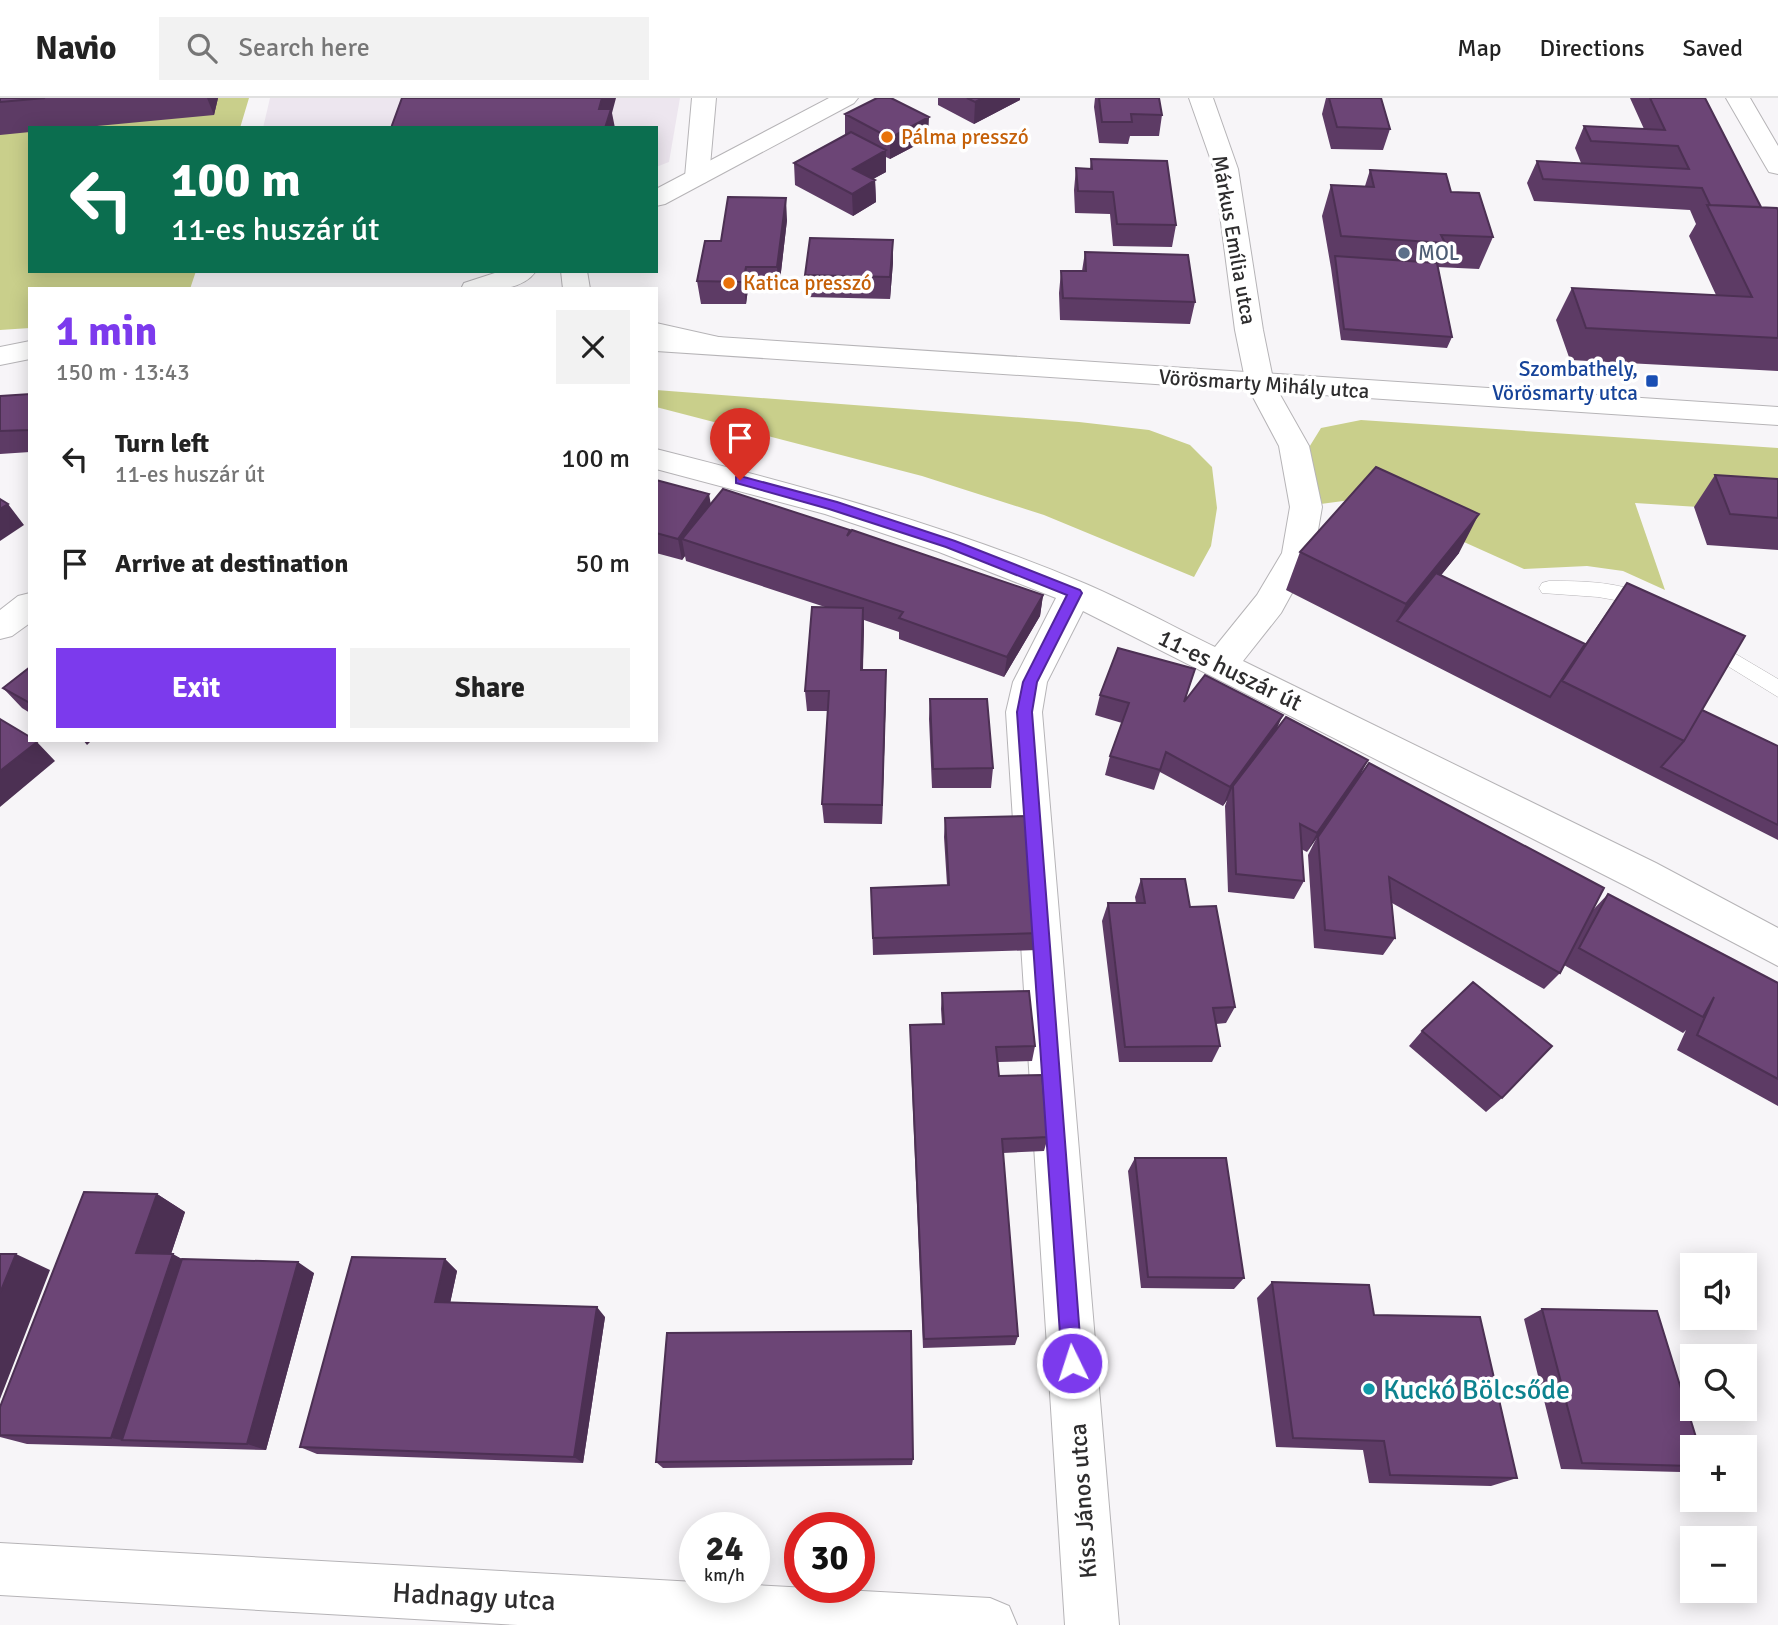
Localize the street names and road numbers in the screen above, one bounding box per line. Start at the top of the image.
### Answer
street label: Márkus Emília utca [1206,153,1262,327]
street label: Vörösmarty Mihály utca [1158,364,1370,404]
street label: 11-es huszár út [1153,622,1307,718]
street label: Kiss János utca [1063,1422,1103,1580]
street label: Hadnagy utca [391,1576,556,1618]

